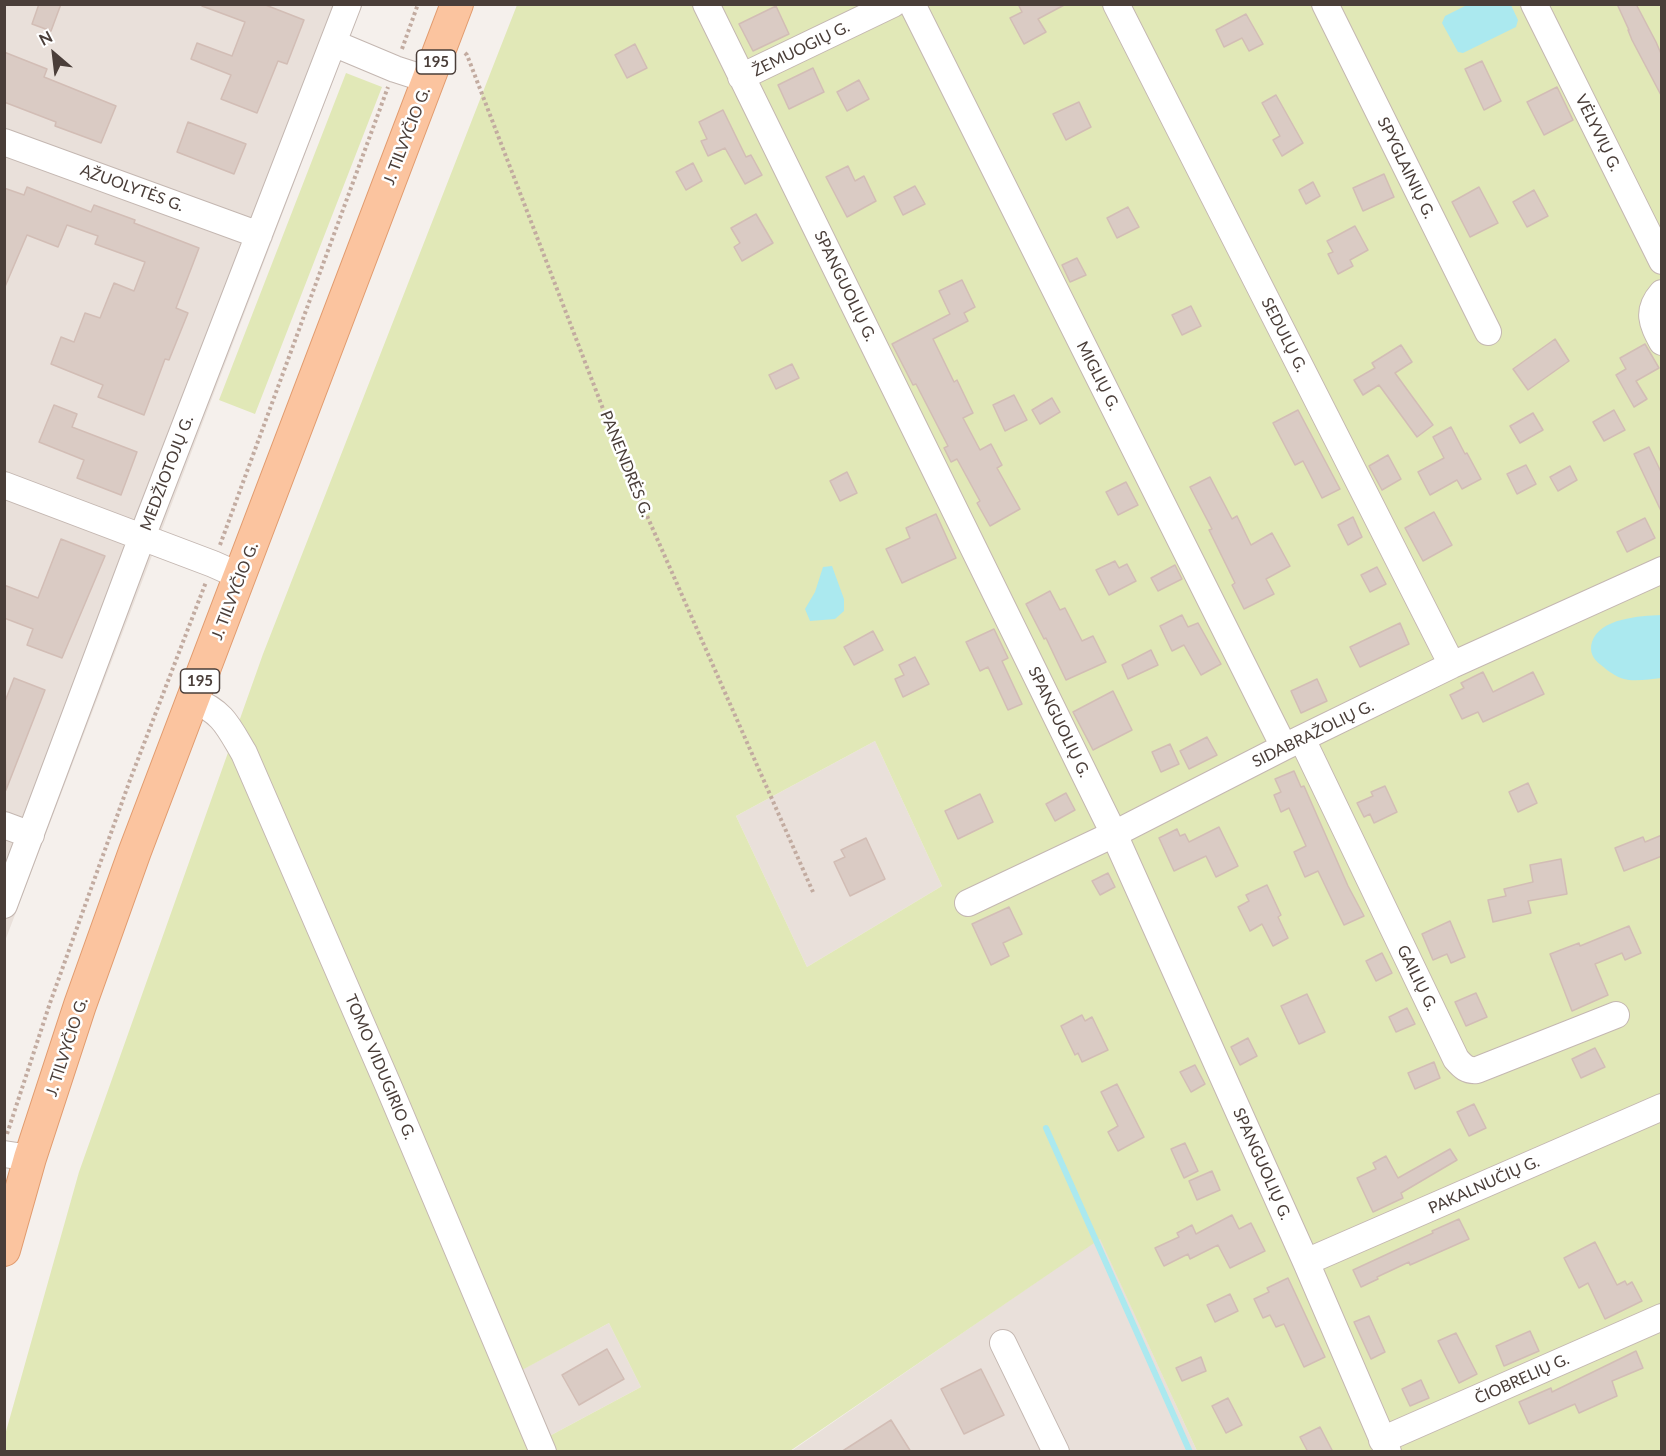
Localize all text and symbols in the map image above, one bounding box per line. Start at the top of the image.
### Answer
street label: ŽEMUOGIŲ G. [749,17,853,81]
north arrow [24,24,84,84]
text: N [35,26,55,49]
road number: 195 [416,50,456,74]
street label: J. TILVYČIO G. [380,84,434,188]
street label: VĖLYVIŲ G. [1571,91,1625,175]
street label: SPYGLAINIŲ G. [1373,114,1439,222]
street label: ĄŽUOLYTĖS G. [78,160,186,216]
street label: SPANGUOLIŲ G. [810,227,880,345]
street label: SEDULŲ G. [1257,295,1311,375]
street label: MIGLIŲ G. [1072,338,1124,414]
street label: PANENDRĖS G. [596,408,656,520]
street label: MEDŽIOTOJŲ G. [136,413,198,533]
street label: J. TILVYČIO G. [208,539,262,643]
street label: SPANGUOLIŲ G. [1024,663,1094,781]
road number: 195 [180,669,220,693]
street label: SIDABRAŽOLIŲ G. [1249,696,1377,772]
street label: GAILIŲ G. [1393,942,1441,1014]
street label: TOMO VIDUGIRIO G. [341,992,419,1142]
street label: J. TILVYČIO G. [42,995,92,1099]
street label: SPANGUOLIŲ G. [1229,1105,1295,1223]
street label: PAKALNUČIŲ G. [1425,1152,1543,1218]
street label: ČIOBRELIŲ G. [1472,1350,1572,1408]

